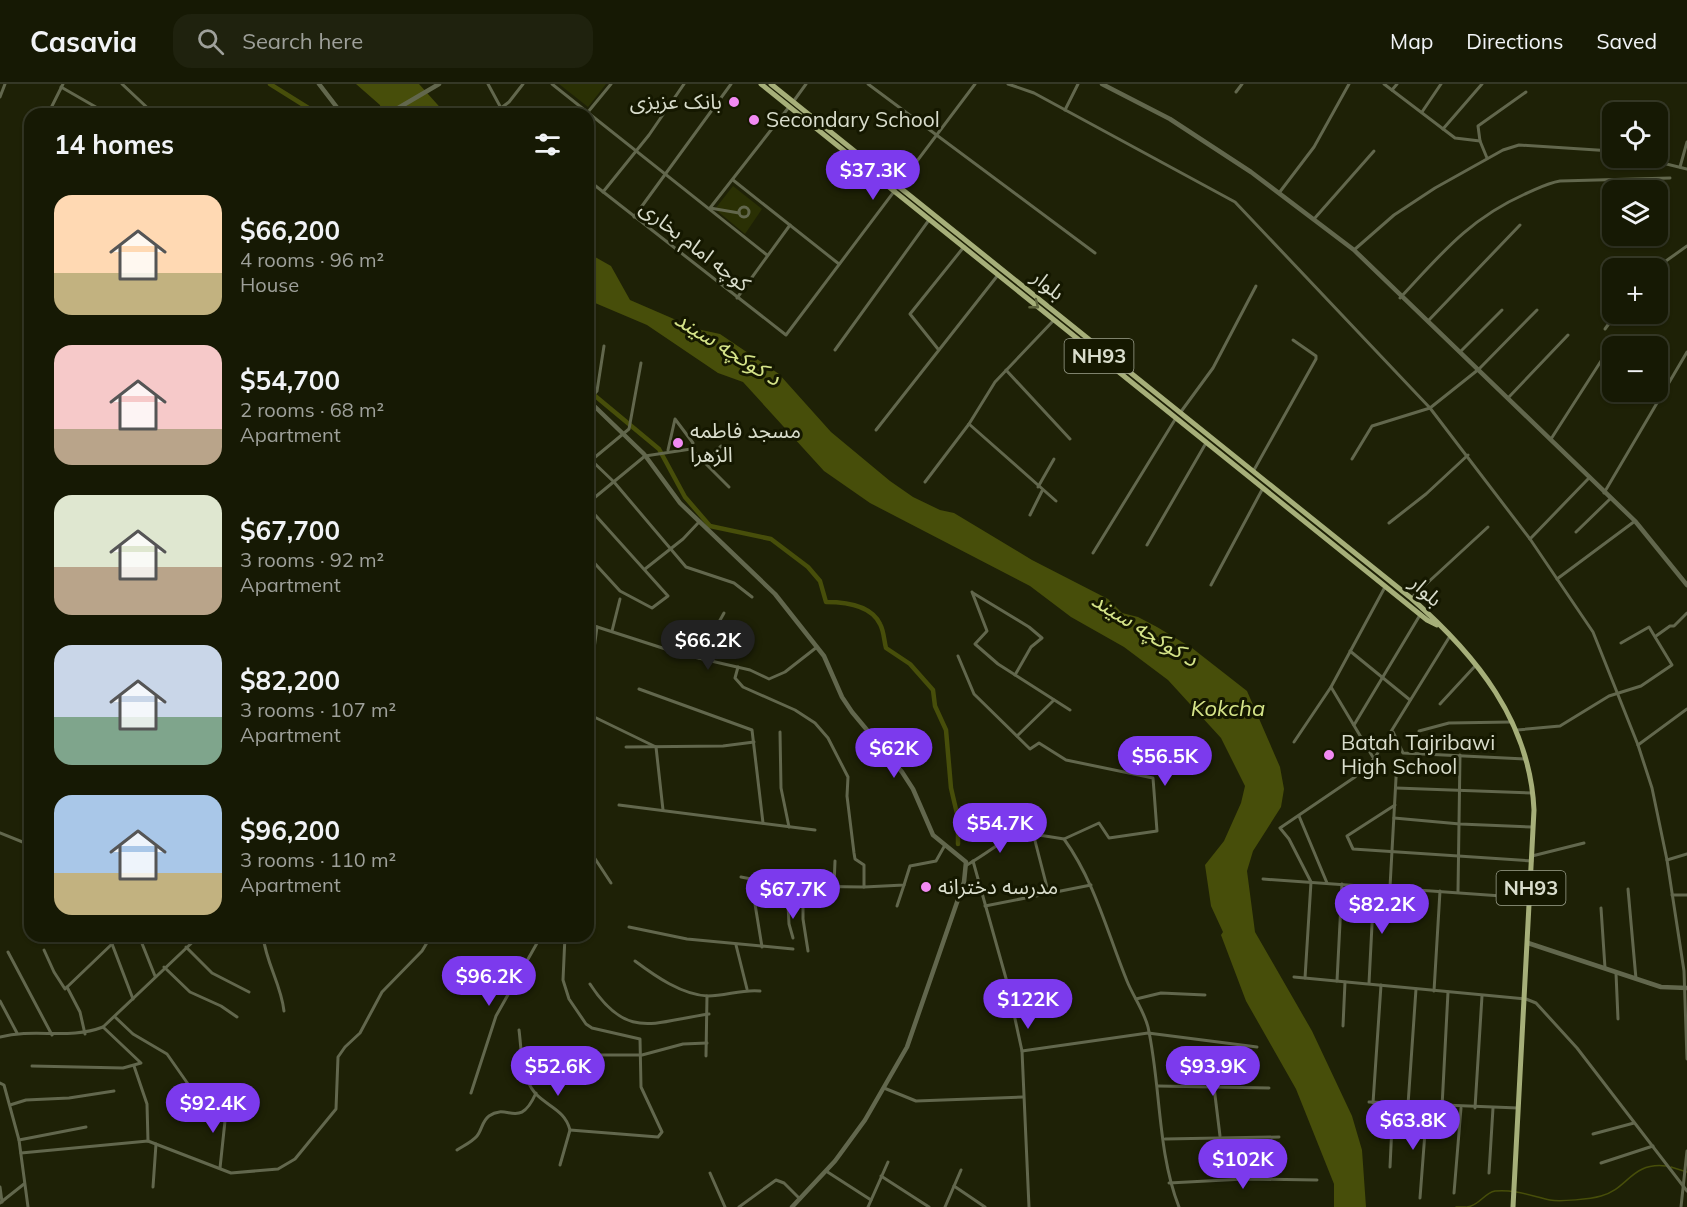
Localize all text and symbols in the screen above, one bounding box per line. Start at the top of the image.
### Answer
search box [173,14,593,68]
text: Casavia [30,24,137,59]
icon: search [194,25,227,58]
text: Search here [242,27,363,55]
text: Map [1390,28,1433,54]
text: Directions [1466,28,1563,54]
text: Saved [1596,28,1657,54]
place label: بانک عزیزی [630,88,722,114]
marker: بانک عزیزی [727,95,741,109]
map controls [1602,102,1668,402]
button: locate [1602,102,1668,168]
place label: Secondary School [766,106,940,132]
marker: Secondary School [747,113,761,127]
text: 14 homes [54,128,174,161]
icon: filters [531,128,564,161]
pin: $37.3K [824,150,922,201]
text: $37.3K [840,157,906,182]
button: layers [1602,180,1668,246]
street label: کوچه امام بخاری [633,194,756,300]
text: $66,200 [240,214,340,247]
icon: home [102,219,174,291]
text: 4 rooms · 96 m² [240,247,384,272]
button: + [1602,258,1668,324]
street label: بلوار [1026,263,1070,305]
text: House [240,272,299,297]
one-way arrow [1029,298,1040,309]
water label: د کوکچه سیند [669,304,787,393]
button: − [1602,336,1668,402]
road number: NH93 [1064,339,1134,373]
text: $54,700 [240,364,340,397]
icon: home [102,369,174,441]
text: 2 rooms · 68 m² [240,397,384,422]
place label: مسجد فاطمه الزهرا [690,417,801,467]
text: Apartment [240,422,341,447]
marker: مسجد فاطمه الزهرا [671,436,685,450]
text: $67,700 [240,514,340,547]
icon: home [102,519,174,591]
text: 3 rooms · 92 m² [240,547,384,572]
street label: بلوار [1404,568,1448,611]
text: Apartment [240,572,341,597]
water label: د کوکچه سیند [1086,585,1204,674]
pin: $66.2K [659,620,757,671]
text: $66.2K [675,627,741,652]
text: $82,200 [240,664,340,697]
icon: home [102,669,174,741]
water label: Kokcha [1191,694,1265,722]
text: 3 rooms · 107 m² [240,697,396,722]
text: Apartment [240,722,341,747]
pin: $62K [858,728,930,779]
place label: Batah Tajribawi High School [1341,729,1495,779]
text: $62K [869,735,919,760]
pin: $56.5K [1116,736,1214,787]
text: $56.5K [1132,743,1198,768]
marker: Batah Tajribawi High School [1322,748,1336,762]
pin: $54.7K [951,803,1049,854]
text: $54.7K [967,810,1033,835]
text: $96,200 [240,814,340,847]
icon: home [102,819,174,891]
text: 3 rooms · 110 m² [240,847,396,872]
pin: $67.7K [744,869,842,920]
road number: NH93 [1496,871,1565,905]
text: Apartment [240,872,341,897]
place label: مدرسه دخترانه [938,873,1058,899]
text: $67.7K [760,876,826,901]
marker: مدرسه دخترانه [919,880,933,894]
pin: $82.2K [1333,884,1431,935]
text: $82.2K [1349,891,1415,916]
pin: $96.2K [440,956,538,1007]
text: $96.2K [456,963,522,988]
pin: $122K [986,979,1070,1030]
text: $122K [997,986,1059,1011]
pin: $52.6K [509,1046,607,1097]
pin: $93.9K [1164,1046,1262,1097]
text: $52.6K [525,1053,591,1078]
text: $93.9K [1180,1053,1246,1078]
pin: $92.4K [164,1083,262,1134]
text: $92.4K [180,1090,246,1115]
pin: $63.8K [1364,1100,1462,1151]
text: $63.8K [1380,1107,1446,1132]
pin: $102K [1201,1139,1285,1190]
text: $102K [1212,1146,1274,1171]

